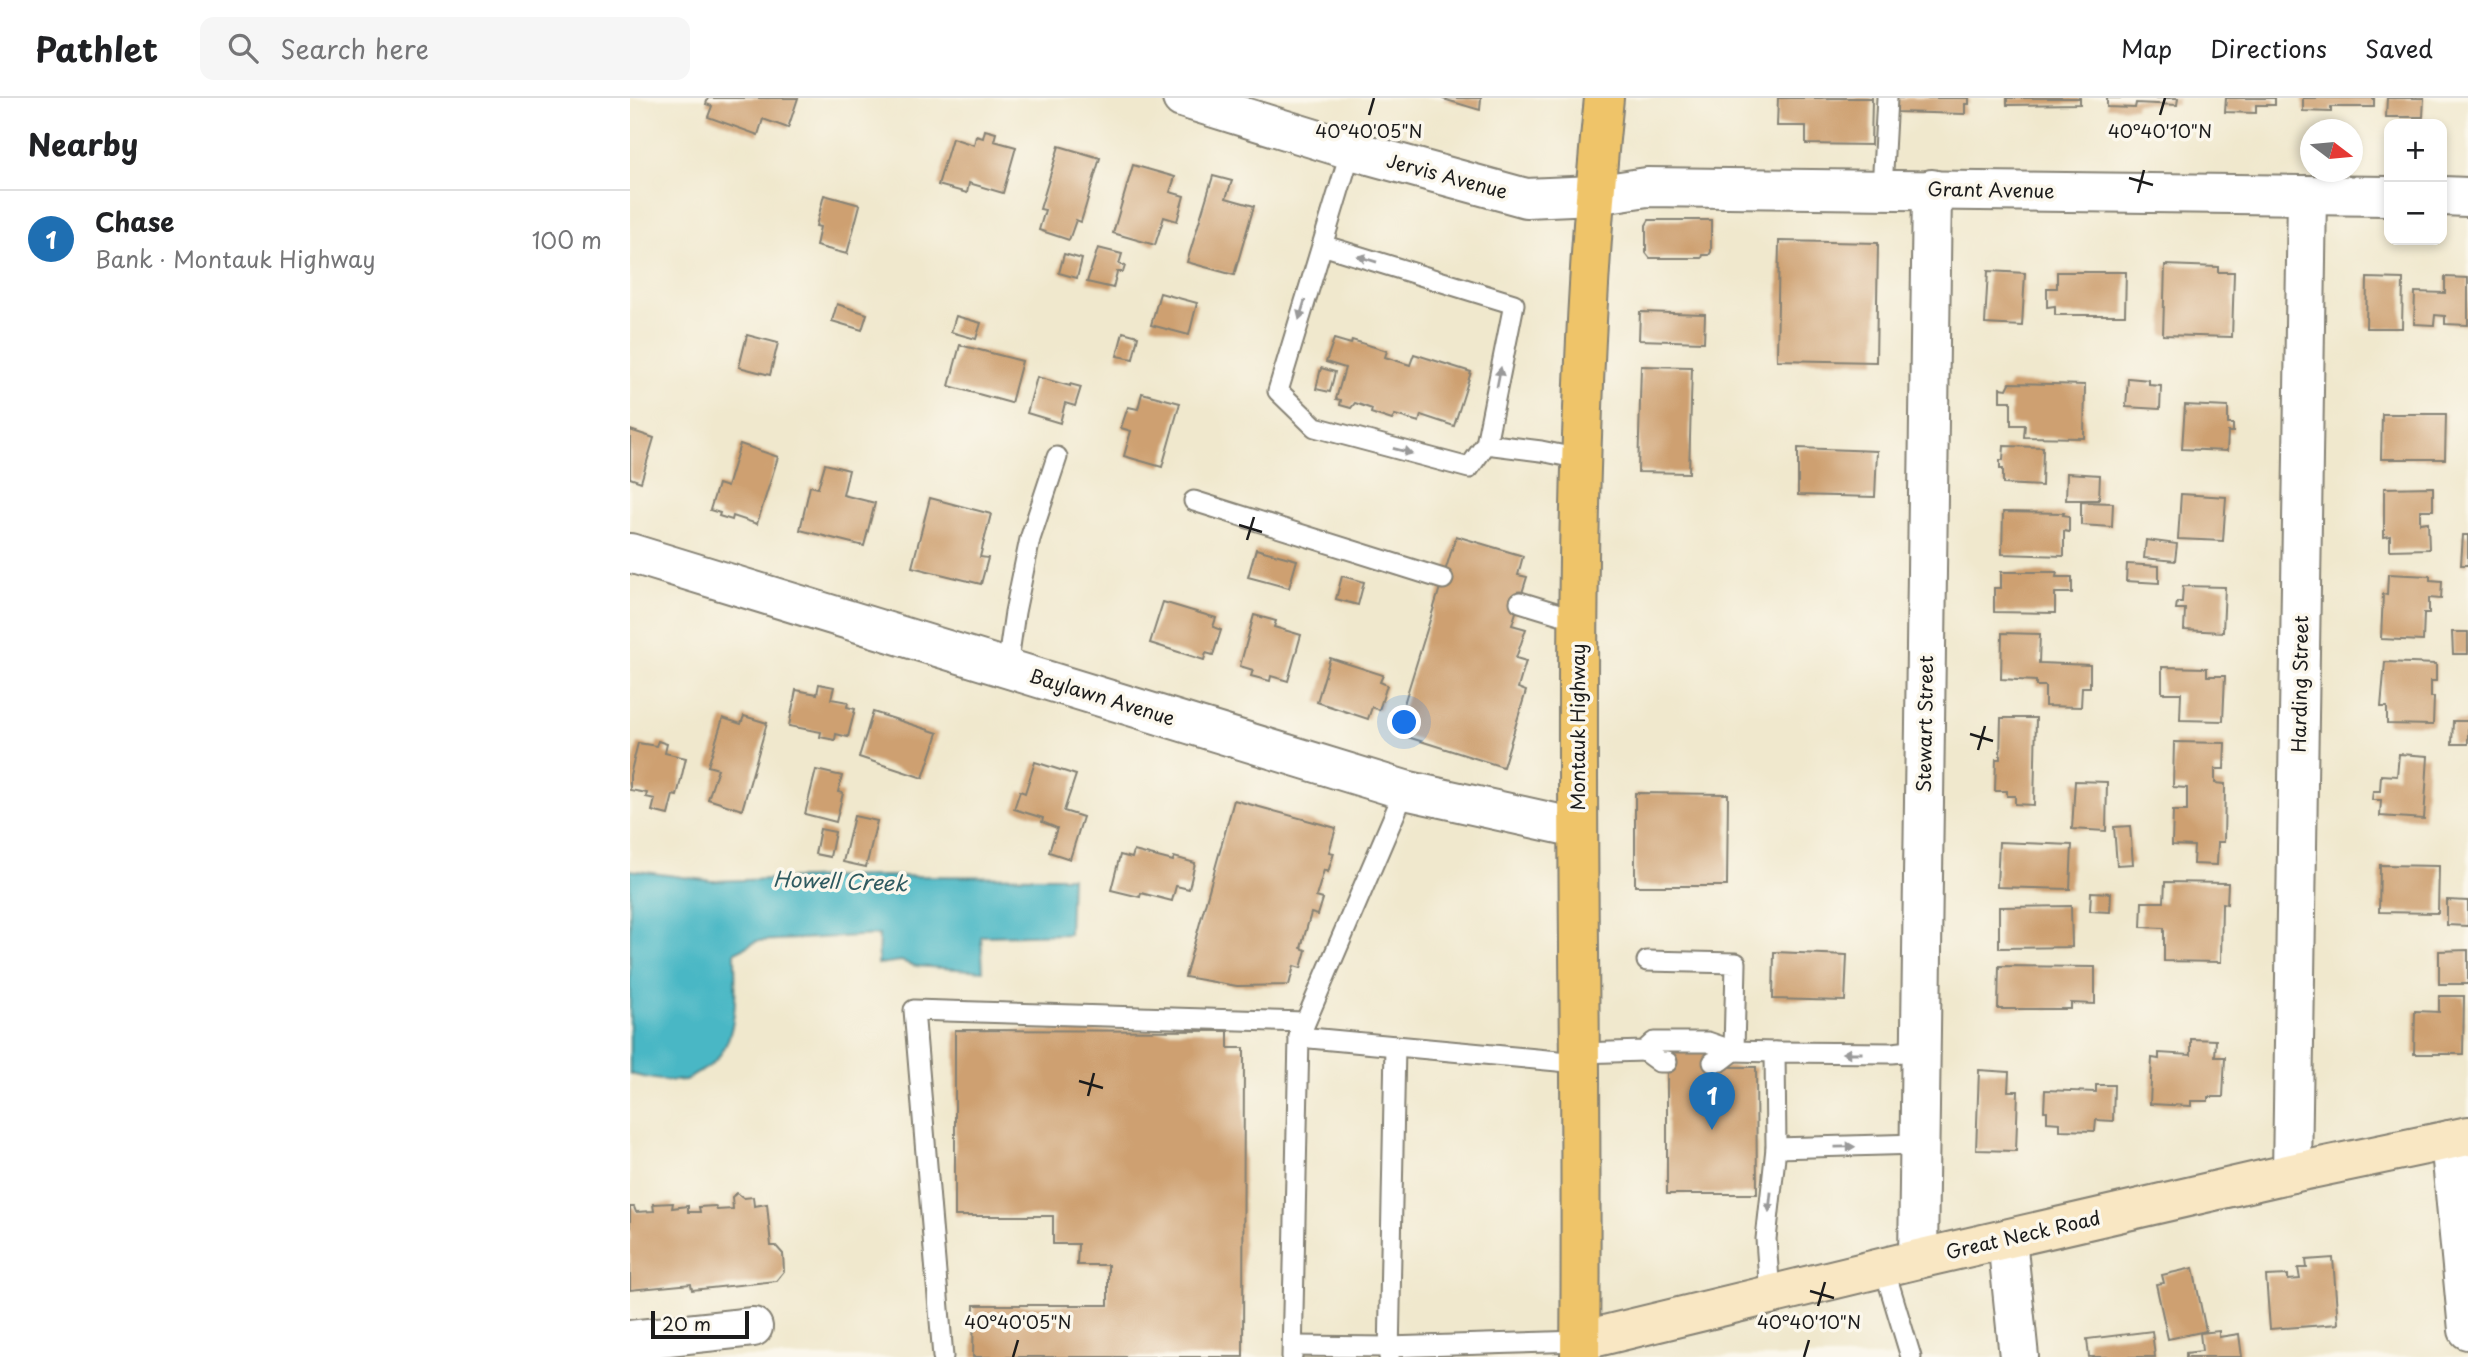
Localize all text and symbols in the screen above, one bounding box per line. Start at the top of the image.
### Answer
search box [200,17,690,80]
text: Pathlet [35,23,158,73]
icon: search [224,29,262,67]
text: Search here [280,29,429,68]
text: Map [2121,30,2172,66]
text: Directions [2210,30,2327,66]
text: Saved [2365,30,2433,66]
text: 40°40'05"N [1315,117,1423,144]
text: 40°40'10"N [2108,117,2212,144]
north arrow [2300,119,2363,182]
map controls [2384,119,2447,245]
button: + [2384,119,2447,182]
text: Nearby [28,121,138,166]
street label: Jervis Avenue [1384,145,1511,205]
street label: Grant Avenue [1927,174,2055,204]
button: − [2384,182,2447,245]
text: Chase [95,202,174,241]
text: 1 [46,222,57,257]
text: 100 m [532,222,602,257]
text: Bank · Montauk Highway [95,241,375,276]
one-way arrow [1357,254,1378,264]
one-way arrow [1297,300,1307,321]
one-way arrow [1494,366,1505,388]
one-way arrow [1393,446,1414,456]
street label: Harding Street [2284,615,2314,753]
street label: Montauk Highway [1563,644,1591,810]
street label: Stewart Street [1909,655,1939,793]
street label: Baylawn Avenue [1026,661,1179,732]
your location [1387,705,1421,739]
water label: Howell Creek [772,862,909,898]
one-way arrow [1841,1047,1863,1059]
pin: 1 [1689,1072,1735,1130]
one-way arrow [1834,1141,1856,1153]
one-way arrow [1764,1191,1775,1213]
street label: Great Neck Road [1943,1203,2103,1265]
scale bar [651,1308,749,1340]
text: 40°40'05"N [964,1308,1072,1335]
text: 40°40'10"N [1757,1308,1861,1335]
text: 20 m [662,1309,711,1337]

